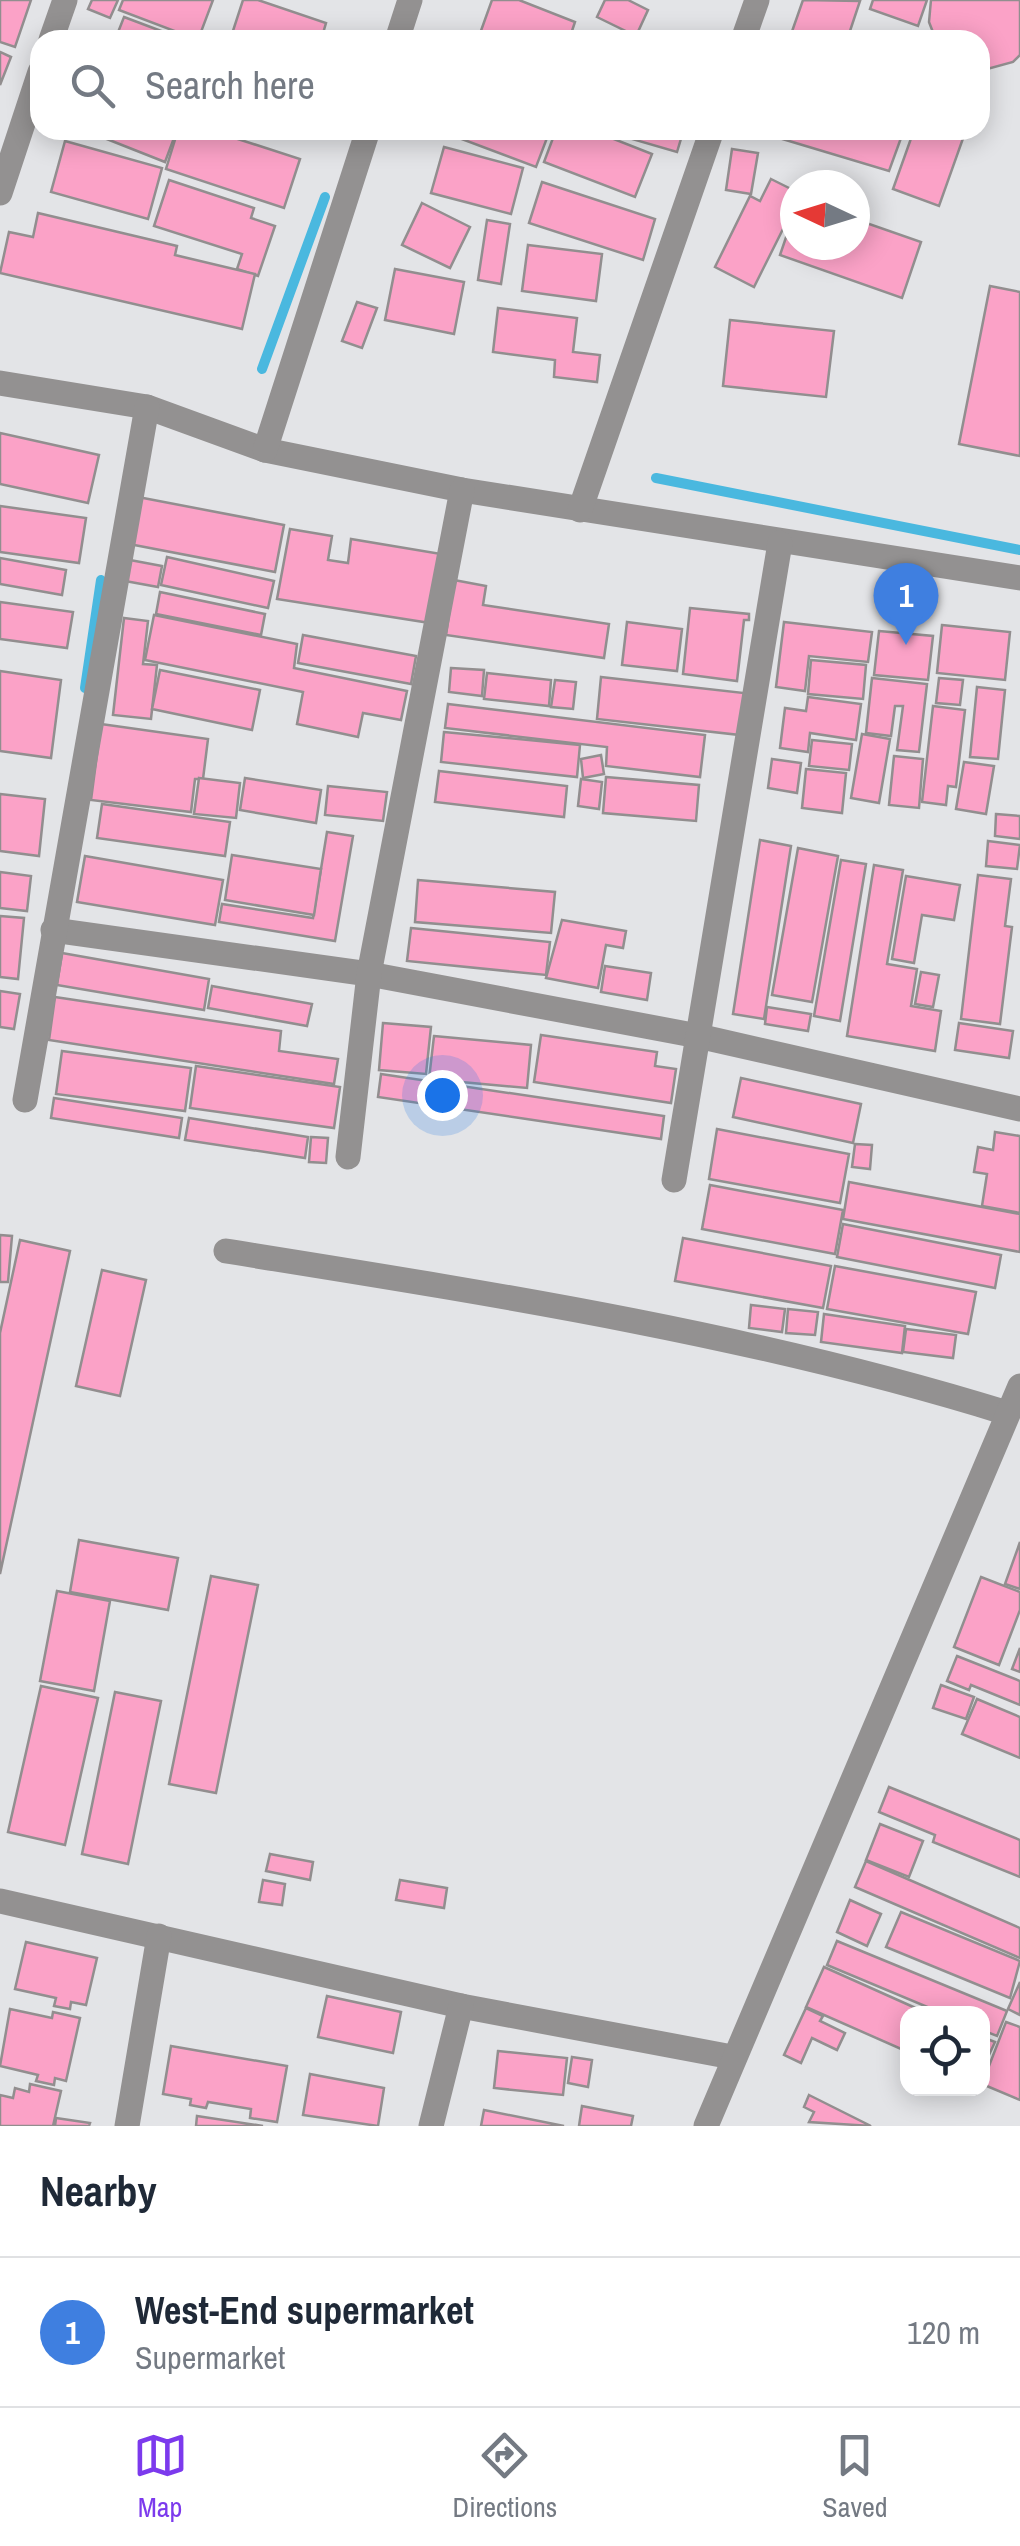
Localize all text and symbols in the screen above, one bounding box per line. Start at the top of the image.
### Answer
search box [30,30,990,140]
icon: search [65,58,120,113]
text: Search here [145,60,315,111]
north arrow [780,170,870,260]
pin: 1 [874,562,938,645]
your location [417,1070,468,1121]
map controls [900,2006,990,2096]
button: locate [900,2006,990,2096]
text: Nearby [40,2163,157,2219]
text: West-End supermarket [135,2285,474,2336]
text: 1 [65,2311,80,2354]
text: 120 m [907,2311,980,2354]
text: Supermarket [135,2336,285,2379]
tab: Map [133,2428,188,2526]
tab: Directions [453,2428,557,2526]
tab: Saved [822,2428,887,2526]

